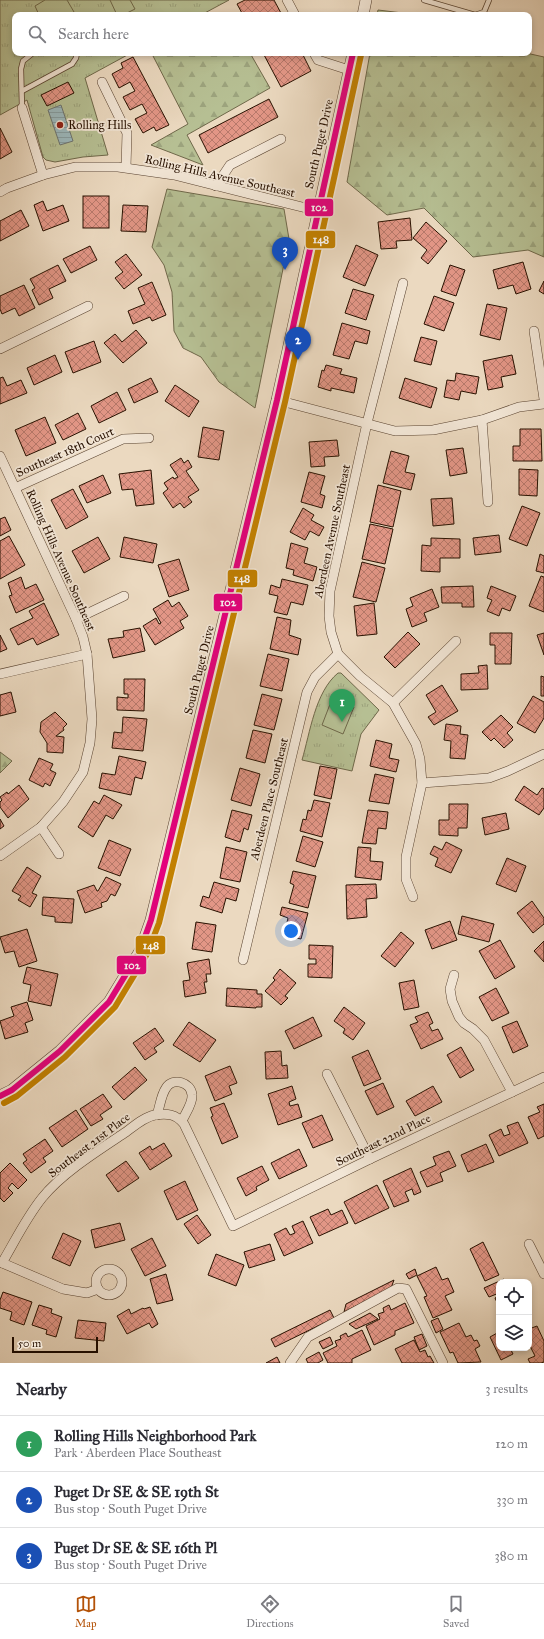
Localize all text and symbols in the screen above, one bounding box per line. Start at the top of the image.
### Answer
search box [12,12,532,56]
icon: search [26,23,48,45]
text: Search here [58,25,129,43]
street label: South Puget Drive [302,98,337,190]
place label: Rolling Hills [68,118,131,133]
marker: Rolling Hills [55,120,65,130]
street label: Rolling Hills Avenue Southeast [143,152,297,201]
line badge: 102 [304,198,334,217]
text: 102 [311,201,328,214]
line badge: 148 [305,230,336,249]
text: 148 [313,233,329,247]
pin: 3 [272,237,298,270]
pin: 2 [285,327,311,360]
street label: Southeast 18th Court [14,424,117,480]
street label: Aberdeen Avenue Southeast [311,462,353,600]
street label: Rolling Hills Avenue Southeast [22,487,99,634]
line badge: 148 [227,569,258,588]
text: 148 [234,572,250,586]
line badge: 102 [213,593,243,612]
text: 102 [220,596,237,609]
street label: South Puget Drive [181,624,218,716]
pin: 1 [329,689,355,722]
street label: Aberdeen Place Southeast [247,736,291,862]
your location [281,921,301,941]
line badge: 148 [135,935,166,955]
text: 148 [143,939,159,953]
line badge: 102 [116,955,147,975]
text: 102 [124,959,141,972]
street label: Southeast 21st Place [45,1110,133,1180]
street label: Southeast 22nd Place [333,1111,433,1169]
map controls [496,1279,532,1351]
button: locate [496,1279,532,1315]
button: layers [496,1315,532,1351]
scale bar [12,1335,98,1354]
text: 50 m [18,1337,41,1350]
text: Nearby [16,1379,67,1400]
text: 3 results [485,1381,528,1397]
text: Rolling Hills Neighborhood Park [54,1427,257,1445]
text: 1 [26,1436,32,1452]
text: 120 m [495,1436,528,1452]
text: Park · Aberdeen Place Southeast [54,1445,222,1461]
text: Puget Dr SE & SE 19th St [54,1483,219,1501]
text: 2 [26,1492,32,1508]
text: 330 m [496,1492,528,1508]
text: Bus stop · South Puget Drive [54,1501,207,1517]
text: Puget Dr SE & SE 16th Pl [54,1539,217,1557]
text: 3 [26,1548,32,1564]
text: 380 m [495,1548,528,1564]
text: Bus stop · South Puget Drive [54,1557,207,1573]
tab: Map [75,1593,97,1630]
tab: Directions [246,1593,294,1630]
tab: Saved [443,1593,469,1630]

